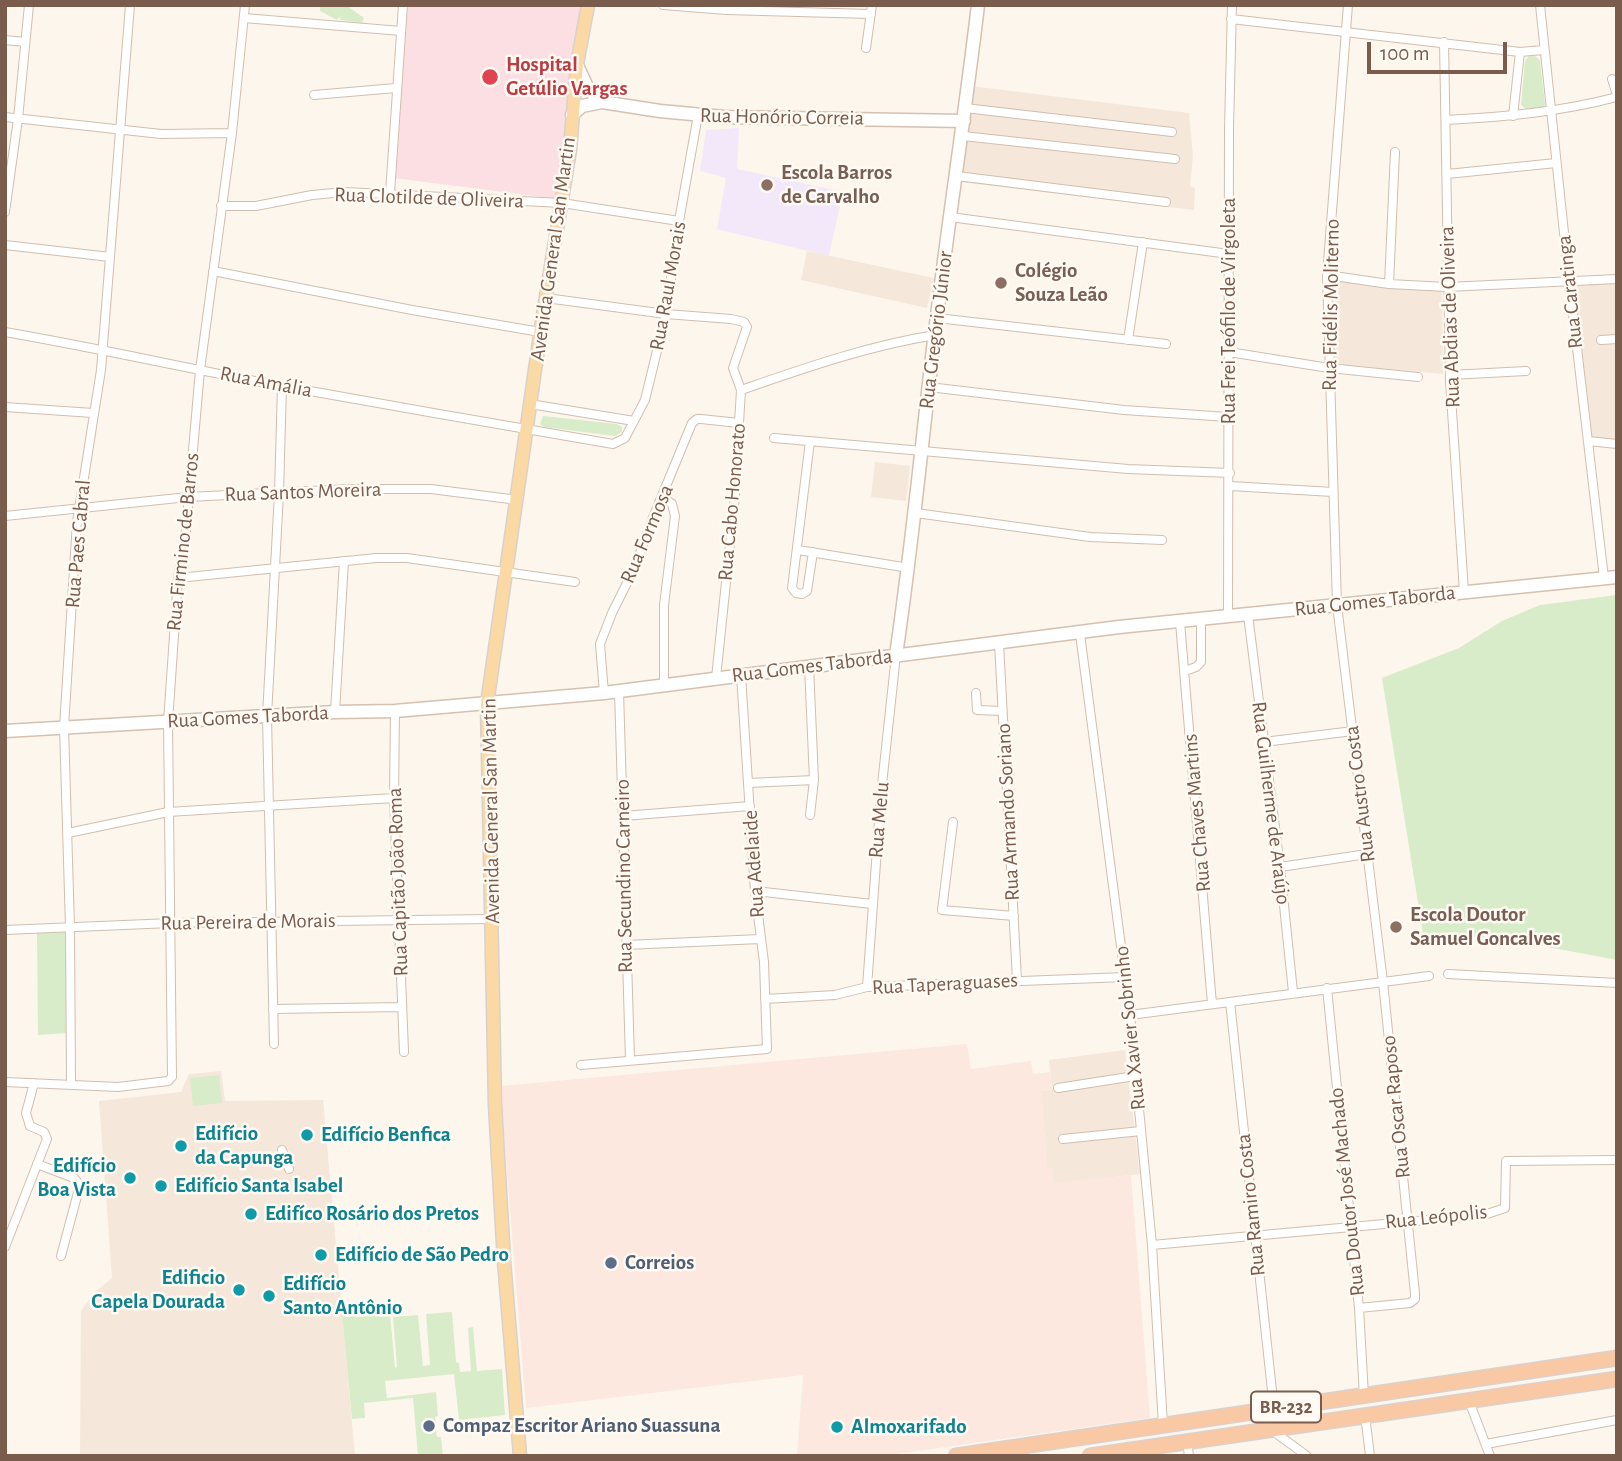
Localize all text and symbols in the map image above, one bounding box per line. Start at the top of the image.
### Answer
scale bar [1370,28,1510,72]
text: 100 m [1380,43,1430,64]
place label: Hospital Getúlio Vargas [506,52,627,102]
marker: Hospital Getúlio Vargas [480,67,500,87]
street label: Rua Honório Correia [700,103,864,131]
street label: Avenida General San Martin [525,135,581,363]
place label: Escola Barros de Carvalho [781,160,892,210]
marker: Escola Barros de Carvalho [759,177,775,193]
street label: Rua Clotilde de Oliveira [334,182,524,214]
street label: Rua Frei Teófilo de Virgoleta [1216,197,1242,425]
street label: Rua Raul Morais [644,219,692,353]
street label: Rua Fidélis Moliterno [1317,219,1345,391]
street label: Rua Abdias de Oliveira [1434,226,1466,408]
street label: Rua Caratinga [1552,234,1588,350]
street label: Rua Gregório Júnior [914,250,958,410]
place label: Colégio Souza Leão [1015,258,1108,308]
marker: Colégio Souza Leão [993,275,1009,291]
street label: Rua Amália [218,361,314,403]
street label: Rua Cabo Honorato [713,422,751,582]
street label: Rua Firmino de Barros [161,452,205,632]
street label: Rua Santos Moreira [224,477,382,507]
street label: Rua Paes Cabral [60,479,96,609]
street label: Rua Formosa [615,481,679,587]
street label: Rua Gomes Taborda [1293,580,1457,622]
street label: Rua Gomes Taborda [730,644,894,688]
street label: Avenida General San Martin [476,698,506,924]
street label: Rua Gomes Taborda [166,700,330,734]
street label: Rua Guilherme de Araújo [1246,700,1296,906]
street label: Rua Armando Soriano [991,723,1025,901]
street label: Rua Austro Costa [1339,724,1381,864]
street label: Rua Chaves Martins [1178,733,1216,893]
street label: Rua Secundino Carneiro [610,779,638,973]
street label: Rua Melu [863,781,895,859]
street label: Rua Capitão João Roma [382,787,414,977]
street label: Rua Adelaide [738,809,770,919]
place label: Escola Doutor Samuel Goncalves [1410,902,1561,952]
street label: Rua Pereira de Morais [160,908,336,936]
marker: Escola Doutor Samuel Goncalves [1388,919,1404,935]
street label: Rua Xavier Sobrinho [1109,945,1151,1111]
street label: Rua Taperaguases [871,968,1019,1000]
street label: Rua Oscar Raposo [1376,1034,1416,1180]
street label: Rua Doutor José Machado [1324,1086,1370,1298]
place label: Edifício da Capunga [195,1121,293,1171]
place label: Edifício Benfica [321,1122,451,1148]
marker: Edifício Benfica [299,1127,315,1143]
street label: Rua Ramiro Costa [1231,1132,1271,1278]
marker: Edifício da Capunga [173,1138,189,1154]
place label: Edifício Boa Vista [37,1153,116,1203]
marker: Edifício Boa Vista [122,1170,138,1186]
place label: Edifício Santa Isabel [175,1173,343,1199]
marker: Edifício Santa Isabel [153,1178,169,1194]
street label: Rua Leópolis [1384,1199,1488,1235]
place label: Edifíco Rosário dos Pretos [265,1201,479,1227]
marker: Edifíco Rosário dos Pretos [243,1206,259,1222]
place label: Edifício de São Pedro [335,1242,509,1268]
marker: Edifício de São Pedro [313,1247,329,1263]
place label: Correios [625,1250,694,1276]
marker: Correios [603,1255,619,1271]
place label: Edificio Capela Dourada [91,1265,225,1315]
place label: Edifício Santo Antônio [283,1271,402,1321]
marker: Edificio Capela Dourada [231,1282,247,1298]
marker: Edifício Santo Antônio [261,1288,277,1304]
road number: BR-232 [1251,1392,1321,1422]
place label: Compaz Escritor Ariano Suassuna [443,1413,721,1439]
place label: Almoxarifado [851,1414,967,1440]
marker: Compaz Escritor Ariano Suassuna [421,1418,437,1434]
marker: Almoxarifado [829,1419,845,1435]

